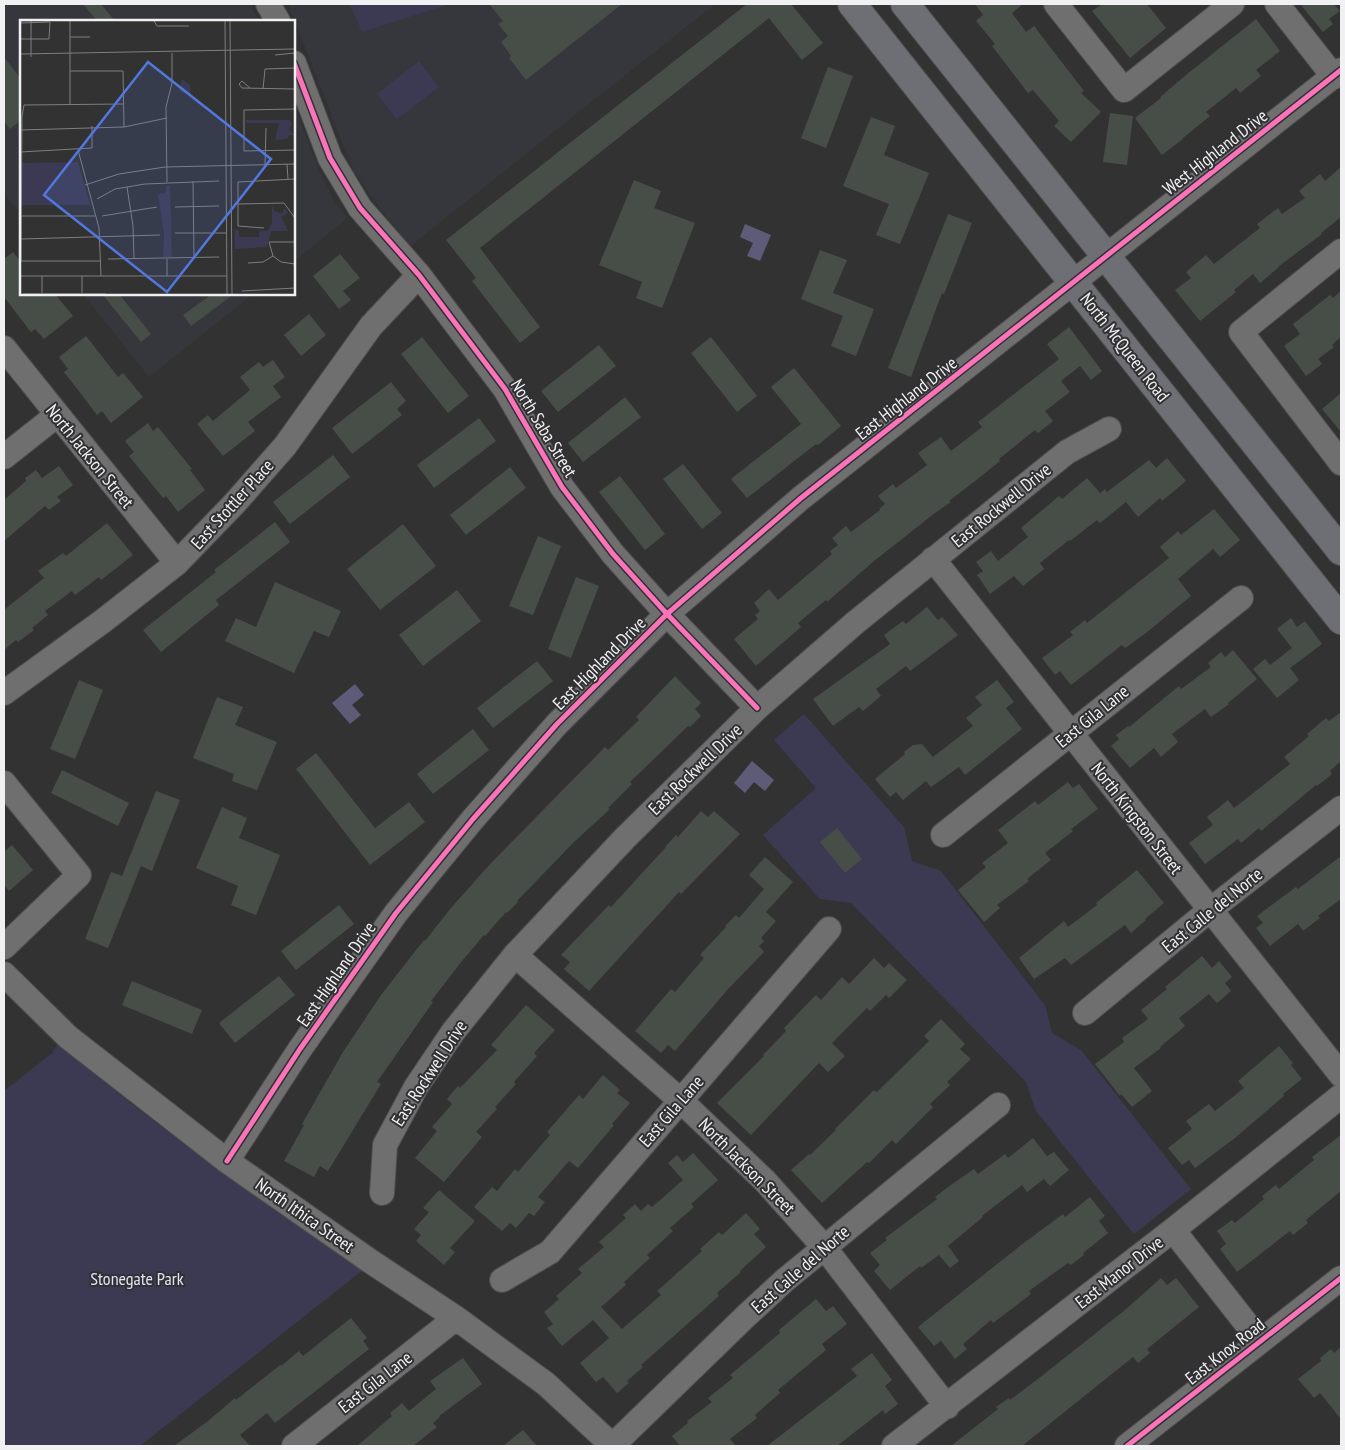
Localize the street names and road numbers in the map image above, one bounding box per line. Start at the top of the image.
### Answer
street label: West Highland Drive [1158,104,1272,200]
street label: North McQueen Road [1075,288,1175,406]
street label: East Highland Drive [851,351,961,445]
street label: North Saba Street [506,375,582,481]
street label: North Jackson Street [41,399,139,513]
street label: East Stottler Place [186,454,278,554]
street label: East Rockwell Drive [946,458,1056,552]
street label: East Highland Drive [548,612,650,714]
street label: East Gila Lane [1051,680,1133,752]
street label: East Rockwell Drive [643,718,747,820]
street label: North Kingston Street [1086,757,1188,879]
street label: East Calle del Norte [1157,862,1267,958]
street label: East Highland Drive [291,917,381,1031]
street label: East Rockwell Drive [386,1016,472,1130]
street label: East Gila Lane [634,1070,708,1152]
street label: North Jackson Street [694,1113,800,1219]
street label: North Ithica Street [251,1173,359,1257]
street label: East Calle del Norte [746,1220,854,1318]
street label: East Manor Drive [1070,1230,1168,1314]
street label: East Knox Road [1180,1313,1270,1389]
street label: East Gila Lane [333,1346,417,1418]

